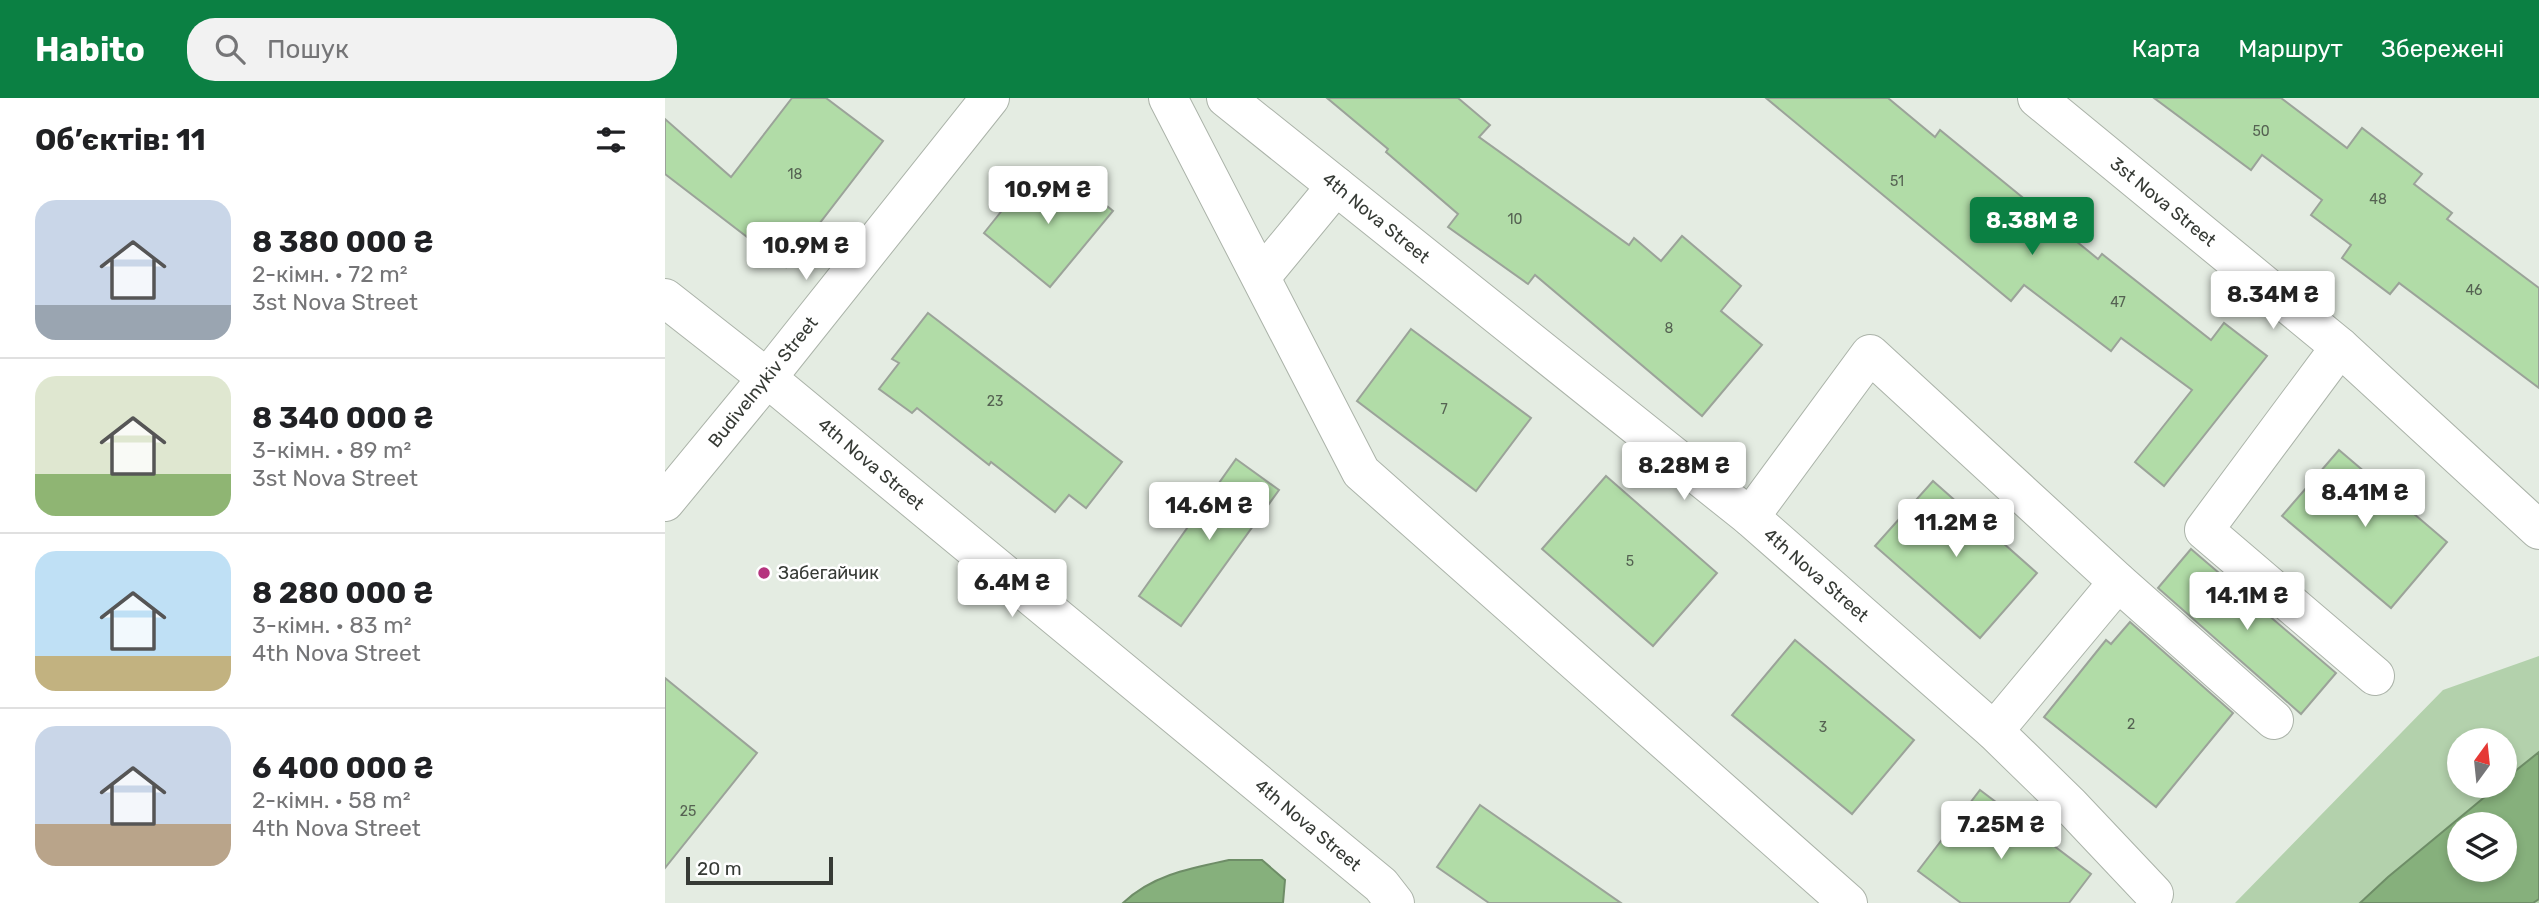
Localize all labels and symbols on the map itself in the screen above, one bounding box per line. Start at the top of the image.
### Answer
house number: 50 [2252,123,2270,140]
street label: 3st Nova Street [2106,153,2220,251]
house number: 18 [788,166,803,183]
pin: 10.9M ₴ [983,166,1113,226]
street label: 4th Nova Street [1318,168,1434,268]
house number: 51 [1890,173,1904,190]
house number: 48 [2369,191,2387,208]
pin: 8.38M ₴ [1967,198,2097,257]
house number: 10 [1508,211,1523,228]
pin: 10.9M ₴ [741,222,871,282]
pin: 8.34M ₴ [2208,272,2338,331]
house number: 46 [2465,282,2483,299]
house number: 47 [2110,294,2126,311]
street label: Budivelnykiv Street [703,312,823,452]
house number: 8 [1665,320,1674,337]
house number: 23 [987,393,1003,410]
house number: 7 [1440,401,1448,418]
street label: 4th Nova Street [813,413,929,515]
pin: 8.28M ₴ [1619,442,1749,502]
pin: 8.41M ₴ [2300,470,2430,529]
pin: 14.6M ₴ [1144,482,1274,542]
pin: 11.2M ₴ [1891,500,2021,559]
street label: 4th Nova Street [1759,523,1873,627]
house number: 5 [1626,553,1634,570]
pin: 6.4M ₴ [955,560,1069,619]
place label: Забегайчик [778,562,879,584]
marker: Забегайчик [756,565,772,581]
pin: 14.1M ₴ [2182,573,2312,632]
house number: 2 [2127,716,2135,733]
house number: 3 [1819,719,1827,736]
north arrow [2447,728,2517,798]
street label: 4th Nova Street [1250,774,1366,876]
pin: 7.25M ₴ [1936,802,2066,861]
house number: 25 [680,803,696,820]
scale bar [686,854,833,886]

